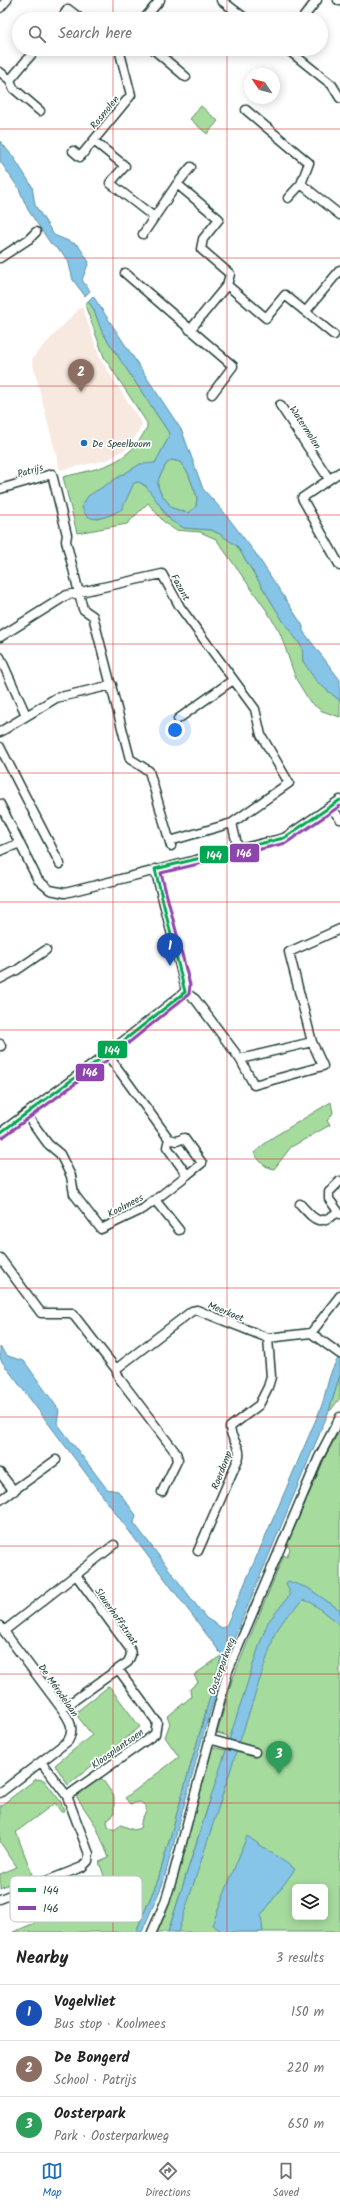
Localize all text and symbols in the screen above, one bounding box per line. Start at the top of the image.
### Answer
search box [12,12,328,56]
text: Search here [58,22,132,46]
icon: search [26,23,48,45]
north arrow [244,68,280,104]
street label: Rosmolen [86,92,123,133]
pin: 2 [68,359,94,392]
street label: Watermolen [285,403,325,452]
place label: De Speelboom [92,436,151,452]
marker: De Speelboom [79,438,89,448]
street label: Patrijs [15,459,46,482]
street label: Fazant [166,571,194,604]
your location [165,720,185,740]
line badge: 146 [229,843,260,863]
line badge: 144 [199,845,229,864]
text: 146 [236,845,252,863]
text: 144 [206,847,222,865]
pin: 1 [157,933,183,966]
line badge: 144 [97,1040,128,1059]
text: 144 [104,1042,120,1060]
line badge: 146 [75,1063,105,1082]
text: 146 [82,1064,98,1082]
street label: Koolmees [105,1189,147,1222]
street label: Meerkoet [205,1297,246,1326]
street label: Roerdomp [207,1448,237,1492]
street label: Slauerhoffstraat [90,1584,142,1649]
street label: Oosterparkweg [204,1635,240,1697]
street label: De Mérodelaan [34,1661,82,1720]
street label: Kloosplantsoen [88,1725,147,1773]
pin: 3 [266,1741,292,1774]
legend [10,1876,142,1922]
text: 144 [43,1882,59,1900]
map controls [292,1884,328,1920]
button: layers [292,1884,328,1920]
text: 146 [43,1900,59,1918]
text: Nearby [16,1945,68,1972]
text: 3 results [276,1948,324,1969]
text: Vogelvliet [54,1990,116,2014]
text: 1 [27,2002,31,2023]
text: 150 m [291,2002,324,2023]
text: Bus stop · Koolmees [54,2014,166,2035]
text: De Bongerd [54,2046,130,2070]
text: 2 [25,2058,33,2079]
text: 220 m [287,2058,324,2079]
text: School · Patrijs [54,2070,137,2091]
text: Oosterpark [54,2102,125,2126]
text: 3 [25,2114,33,2135]
text: 650 m [288,2114,324,2135]
text: Park · Oosterparkweg [54,2126,169,2147]
tab: Map [41,2160,63,2202]
tab: Directions [145,2160,191,2202]
tab: Saved [273,2160,299,2202]

